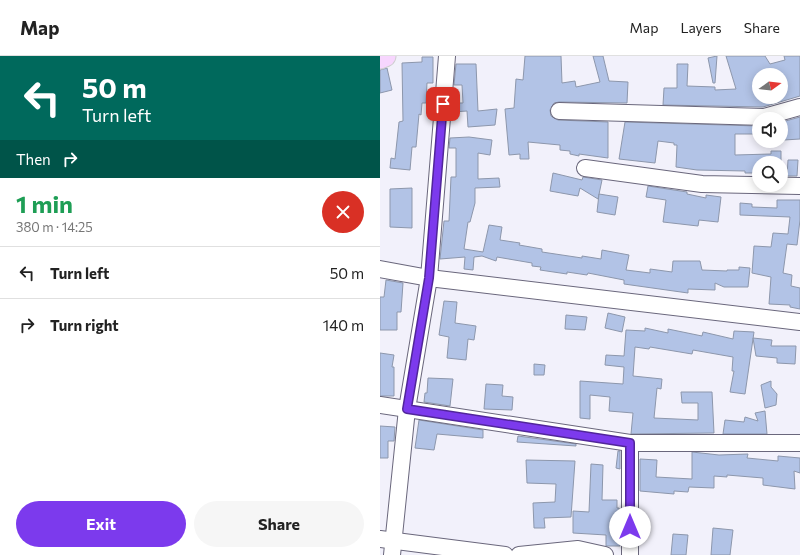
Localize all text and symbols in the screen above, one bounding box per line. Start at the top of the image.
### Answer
text: Map [20,16,59,39]
text: Map [630,19,658,36]
text: Layers [680,19,722,36]
text: Share [744,19,780,36]
north arrow [752,68,788,104]
map controls [752,68,788,192]
text: 50 m [82,70,147,104]
icon: left [16,72,68,124]
pin [426,87,460,121]
icon: arrive [432,93,454,115]
text: Turn left [82,104,151,126]
button: sound [752,112,788,148]
icon: right [59,148,81,170]
text: Then [16,150,51,168]
button: search [752,156,788,192]
text: 1 min [16,189,73,218]
button: close [322,191,364,233]
text: 380 m · 14:25 [16,219,93,235]
icon: left [16,262,38,284]
text: Turn left [50,264,109,282]
text: 50 m [330,264,364,282]
icon: right [16,314,38,336]
text: Turn right [50,316,119,334]
text: 140 m [323,316,364,334]
button: Exit [16,501,186,547]
button: Share [194,501,364,547]
position arrow [609,506,651,548]

